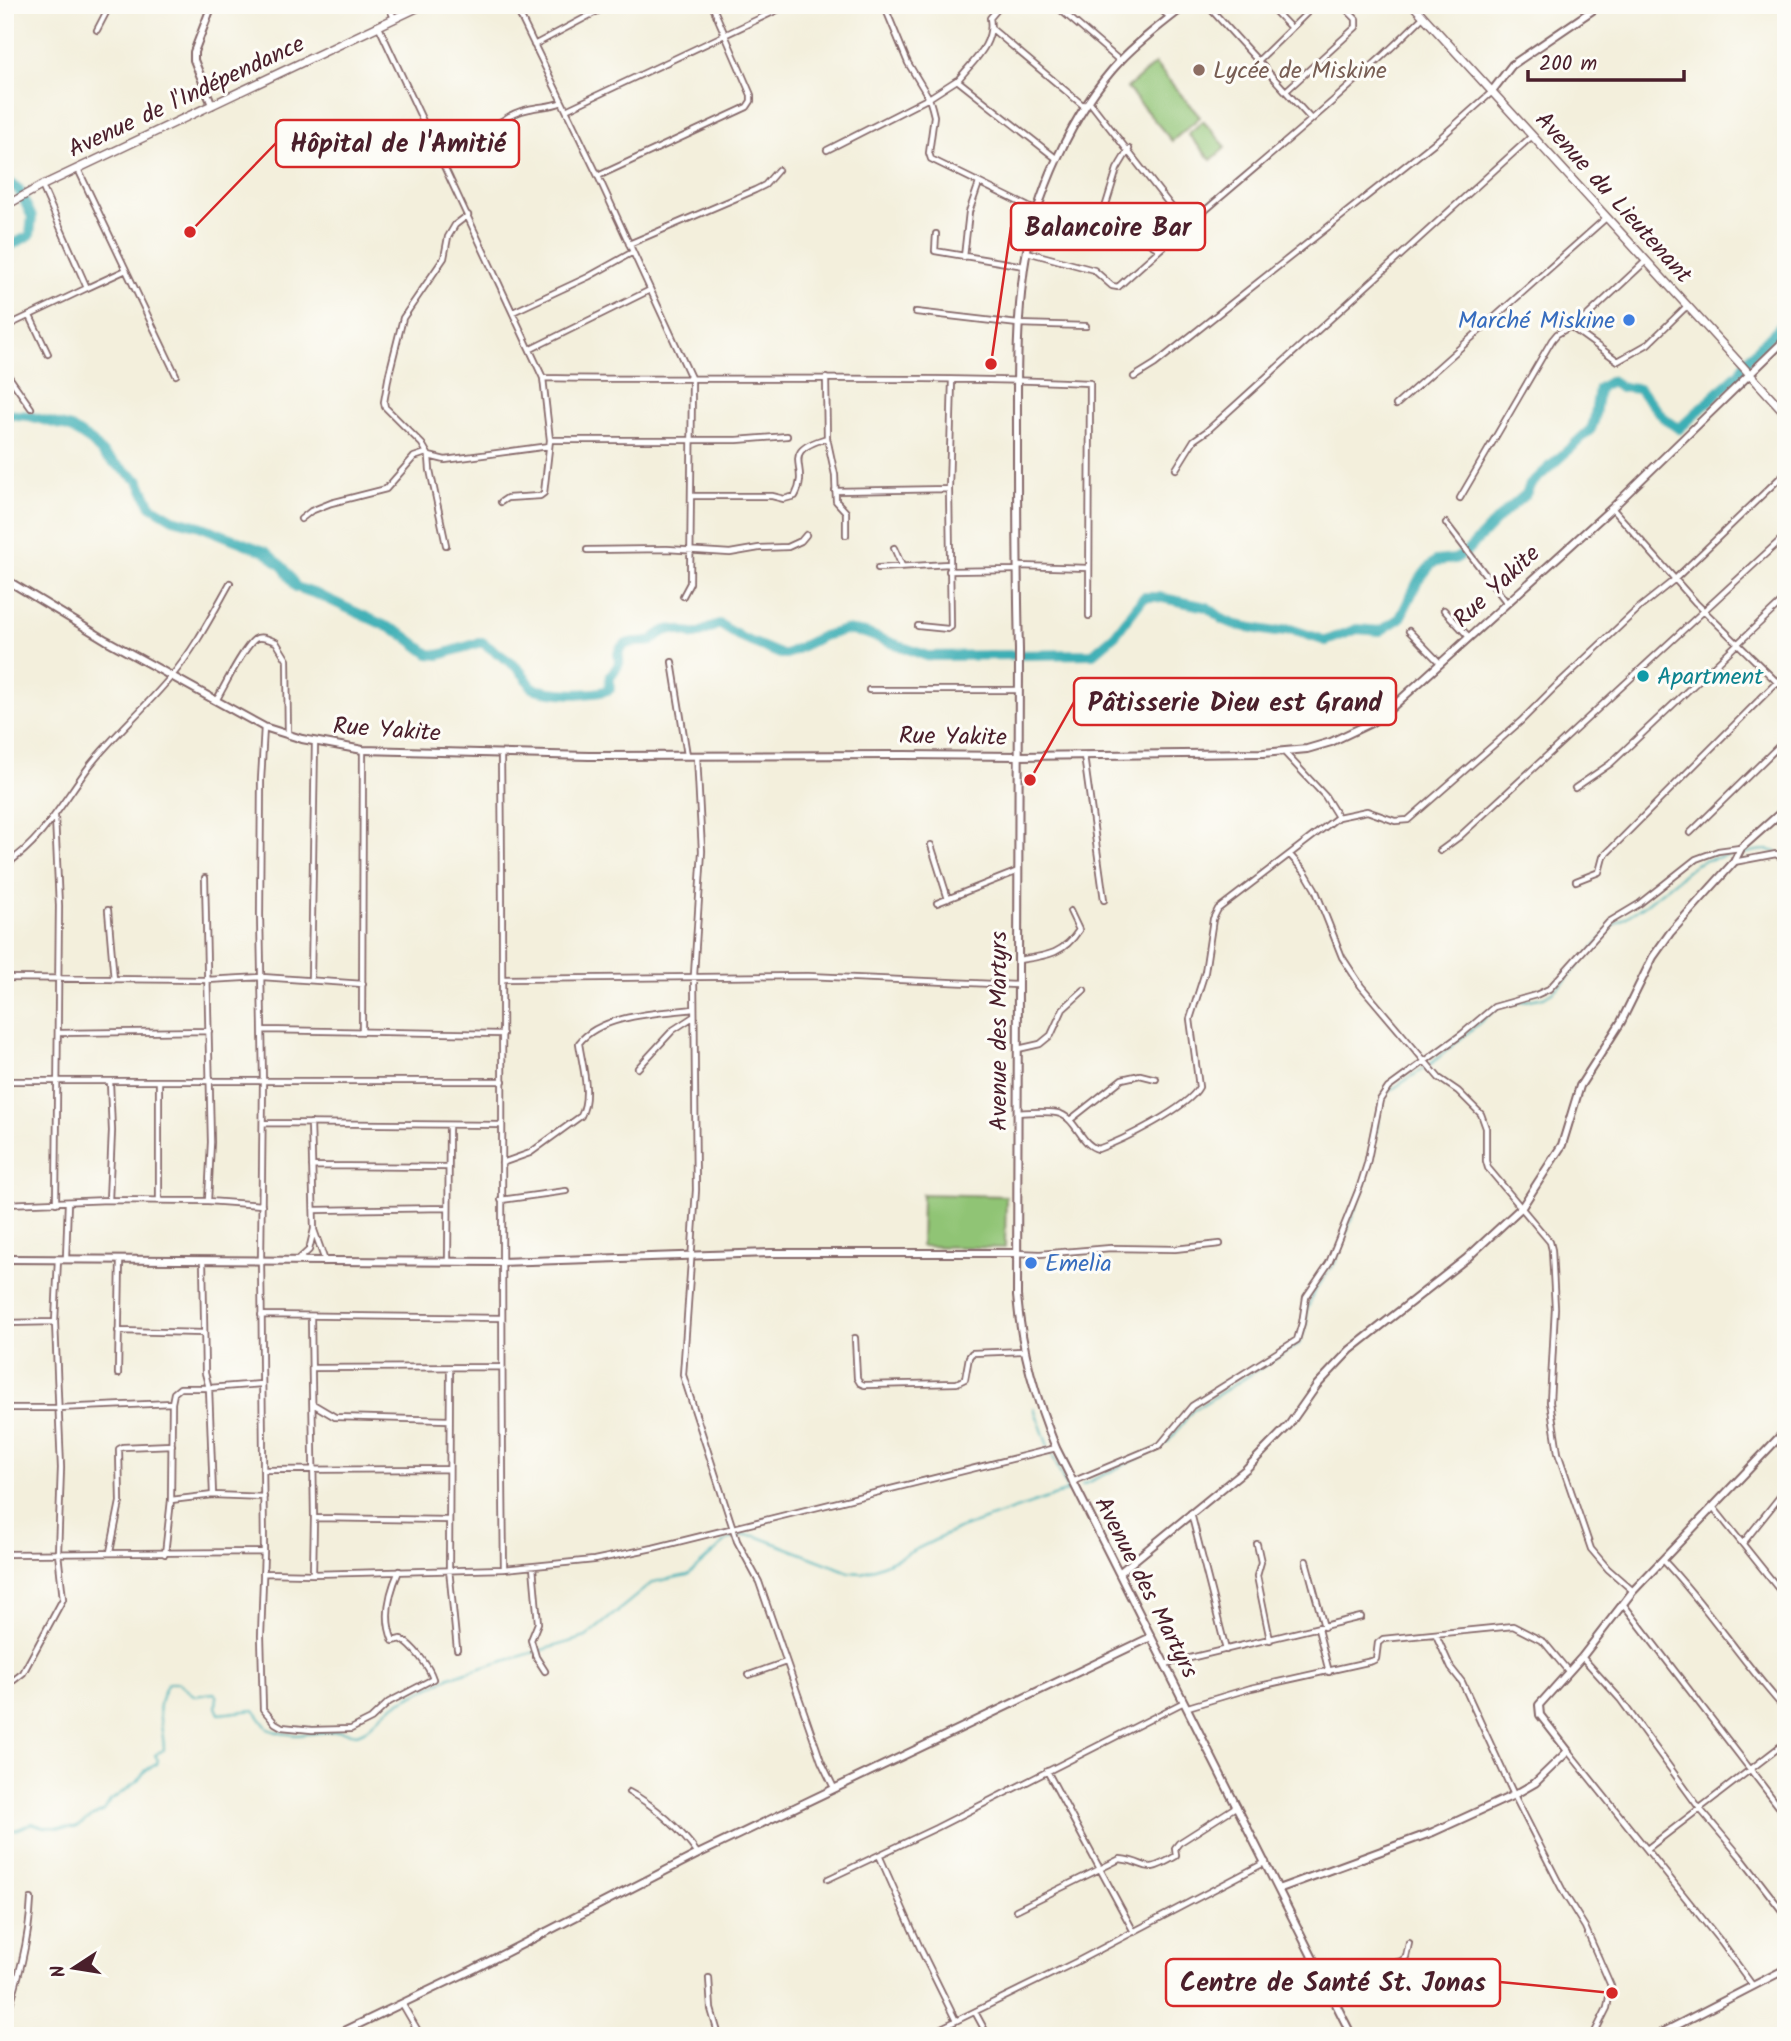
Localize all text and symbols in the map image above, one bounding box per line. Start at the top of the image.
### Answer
street label: Avenue de l'Indépendance [62,25,312,169]
scale bar [1528,38,1684,82]
text: 200 m [1539,48,1597,81]
place label: Lycée de Miskine [1213,52,1387,91]
marker: Lycée de Miskine [1191,62,1207,78]
street label: Avenue du Lieutenant [1525,103,1702,294]
callout: Hôpital de l'Amitié [276,120,519,167]
text: Hôpital de l'Amitié [290,124,507,166]
callout: Balancoire Bar [1011,203,1205,250]
text: Balancoire Bar [1025,208,1193,250]
place label: Marché Miskine [1458,302,1615,341]
marker: Marché Miskine [1621,312,1637,328]
street label: Rue Yakite [1444,536,1550,638]
place label: Apartment [1657,658,1764,697]
marker: Apartment [1635,668,1651,684]
callout: Pâtisserie Dieu est Grand [1074,678,1396,725]
text: Pâtisserie Dieu est Grand [1088,683,1383,725]
street label: Rue Yakite [332,707,442,754]
street label: Rue Yakite [899,717,1008,758]
street label: Avenue des Martyrs [980,931,1019,1131]
place label: Emelia [1045,1245,1112,1284]
marker: Emelia [1023,1255,1039,1271]
street label: Avenue des Martyrs [1083,1490,1208,1686]
north arrow [38,1932,108,2002]
callout: Centre de Santé St. Jonas [1166,1959,1500,2006]
text: N [43,1962,75,1980]
text: Centre de Santé St. Jonas [1180,1963,1486,2005]

